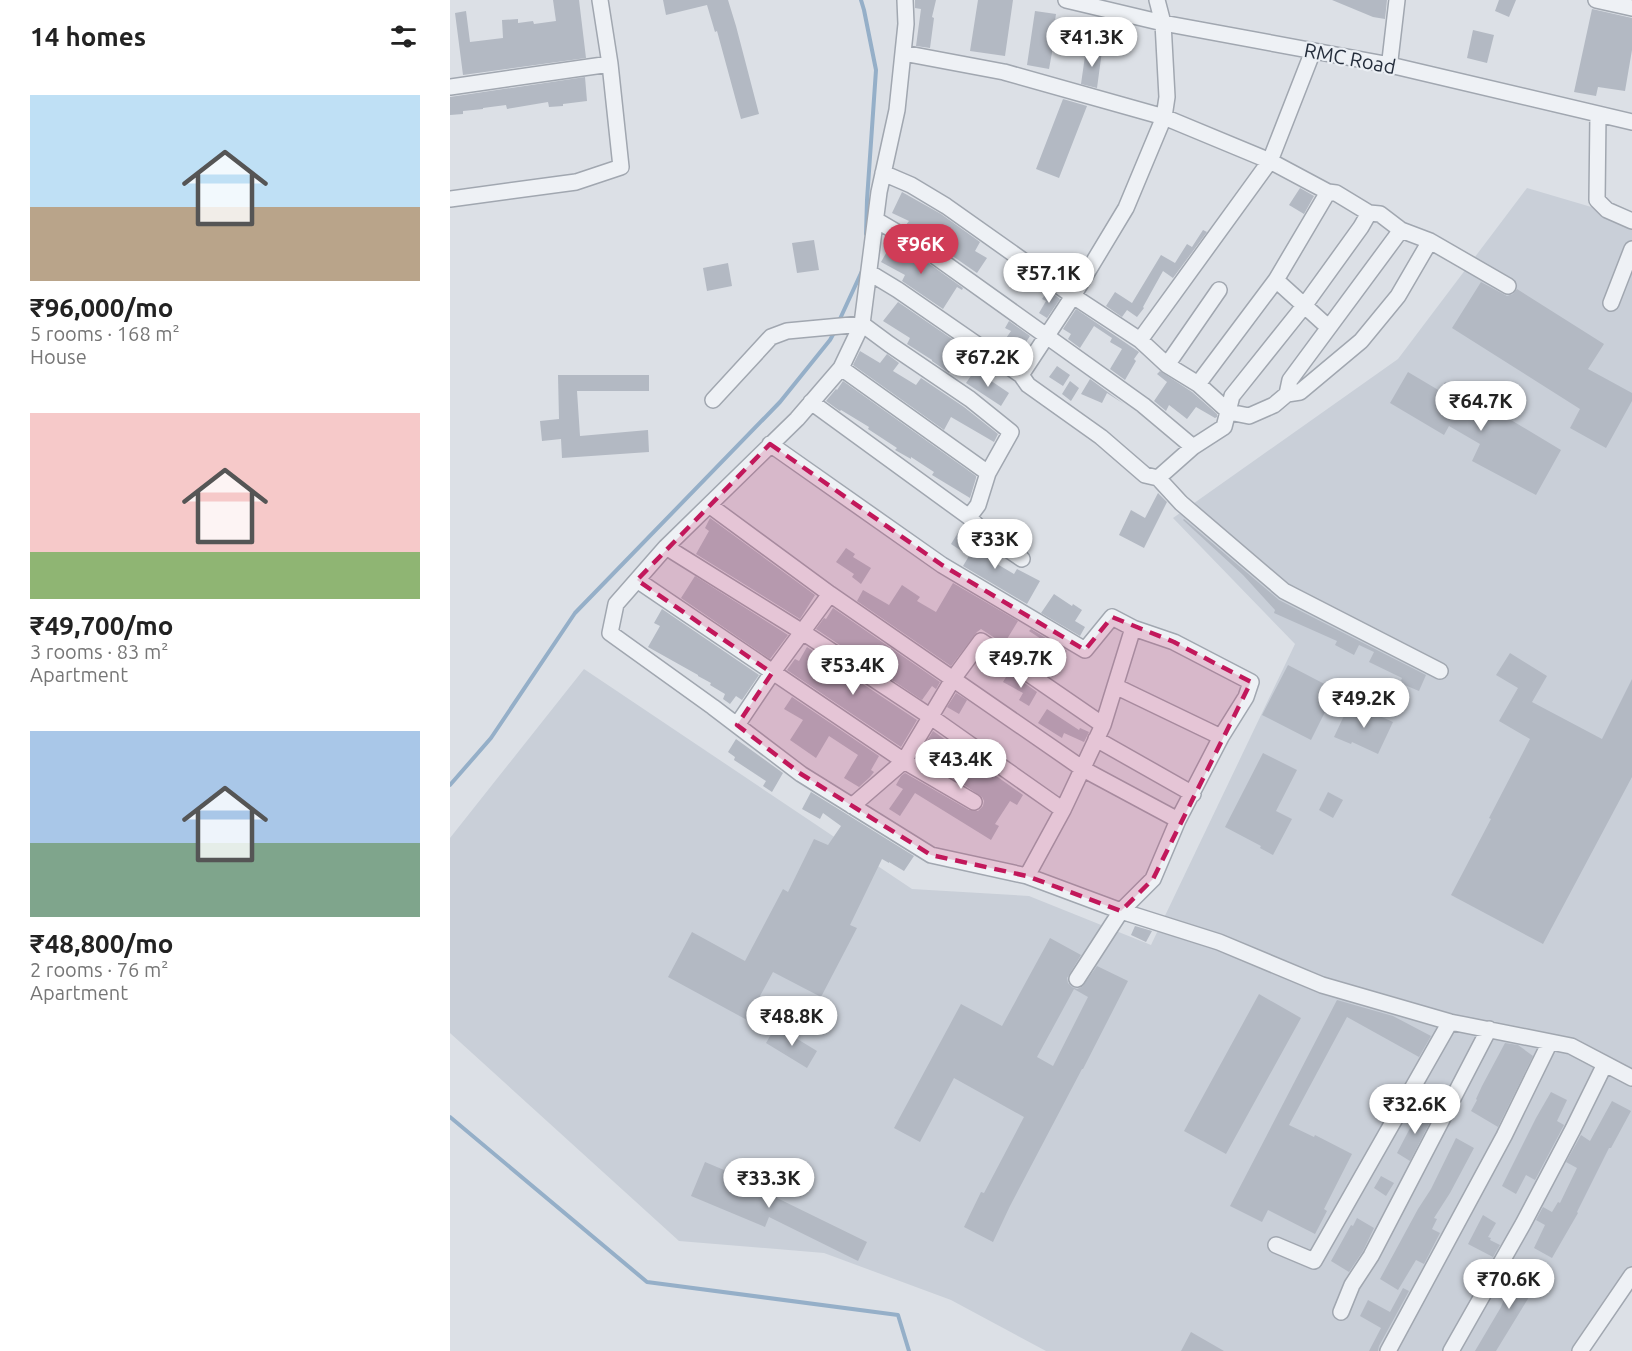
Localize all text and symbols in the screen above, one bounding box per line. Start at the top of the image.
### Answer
pin: ₹41.3K [1043,17,1141,68]
icon: filters [387,20,420,53]
text: 14 homes [30,22,146,51]
text: ₹41.3K [1060,25,1124,48]
street label: RMC Road [1302,38,1398,78]
icon: home [171,134,279,242]
pin: ₹96K [885,224,957,275]
text: ₹96K [897,232,945,255]
pin: ₹57.1K [1000,253,1098,304]
text: ₹57.1K [1017,261,1081,284]
text: ₹96,000/mo [30,293,173,322]
text: 5 rooms · 168 m² [30,322,180,345]
pin: ₹67.2K [939,337,1037,388]
text: House [30,345,87,368]
text: ₹67.2K [956,345,1020,368]
pin: ₹64.7K [1432,381,1530,432]
text: ₹64.7K [1449,389,1513,412]
icon: home [171,452,279,560]
pin: ₹33K [959,519,1031,570]
text: ₹33K [971,527,1019,550]
text: ₹49,700/mo [30,611,173,640]
pin: ₹49.7K [972,638,1070,689]
text: 3 rooms · 83 m² [30,640,168,663]
pin: ₹53.4K [804,645,902,696]
text: ₹49.7K [989,646,1053,669]
text: ₹53.4K [821,653,885,676]
text: Apartment [30,663,128,686]
pin: ₹49.2K [1315,678,1413,729]
text: ₹49.2K [1332,686,1396,709]
pin: ₹43.4K [912,739,1010,790]
text: ₹43.4K [929,747,993,770]
icon: home [171,770,279,878]
text: ₹48,800/mo [30,929,173,958]
text: 2 rooms · 76 m² [30,958,168,981]
text: Apartment [30,981,128,1004]
pin: ₹48.8K [743,996,841,1047]
text: ₹48.8K [760,1004,824,1027]
pin: ₹32.6K [1366,1084,1464,1135]
text: ₹32.6K [1383,1092,1447,1115]
pin: ₹33.3K [720,1158,818,1209]
text: ₹33.3K [737,1166,801,1189]
pin: ₹70.6K [1460,1259,1558,1310]
text: ₹70.6K [1477,1267,1541,1290]

